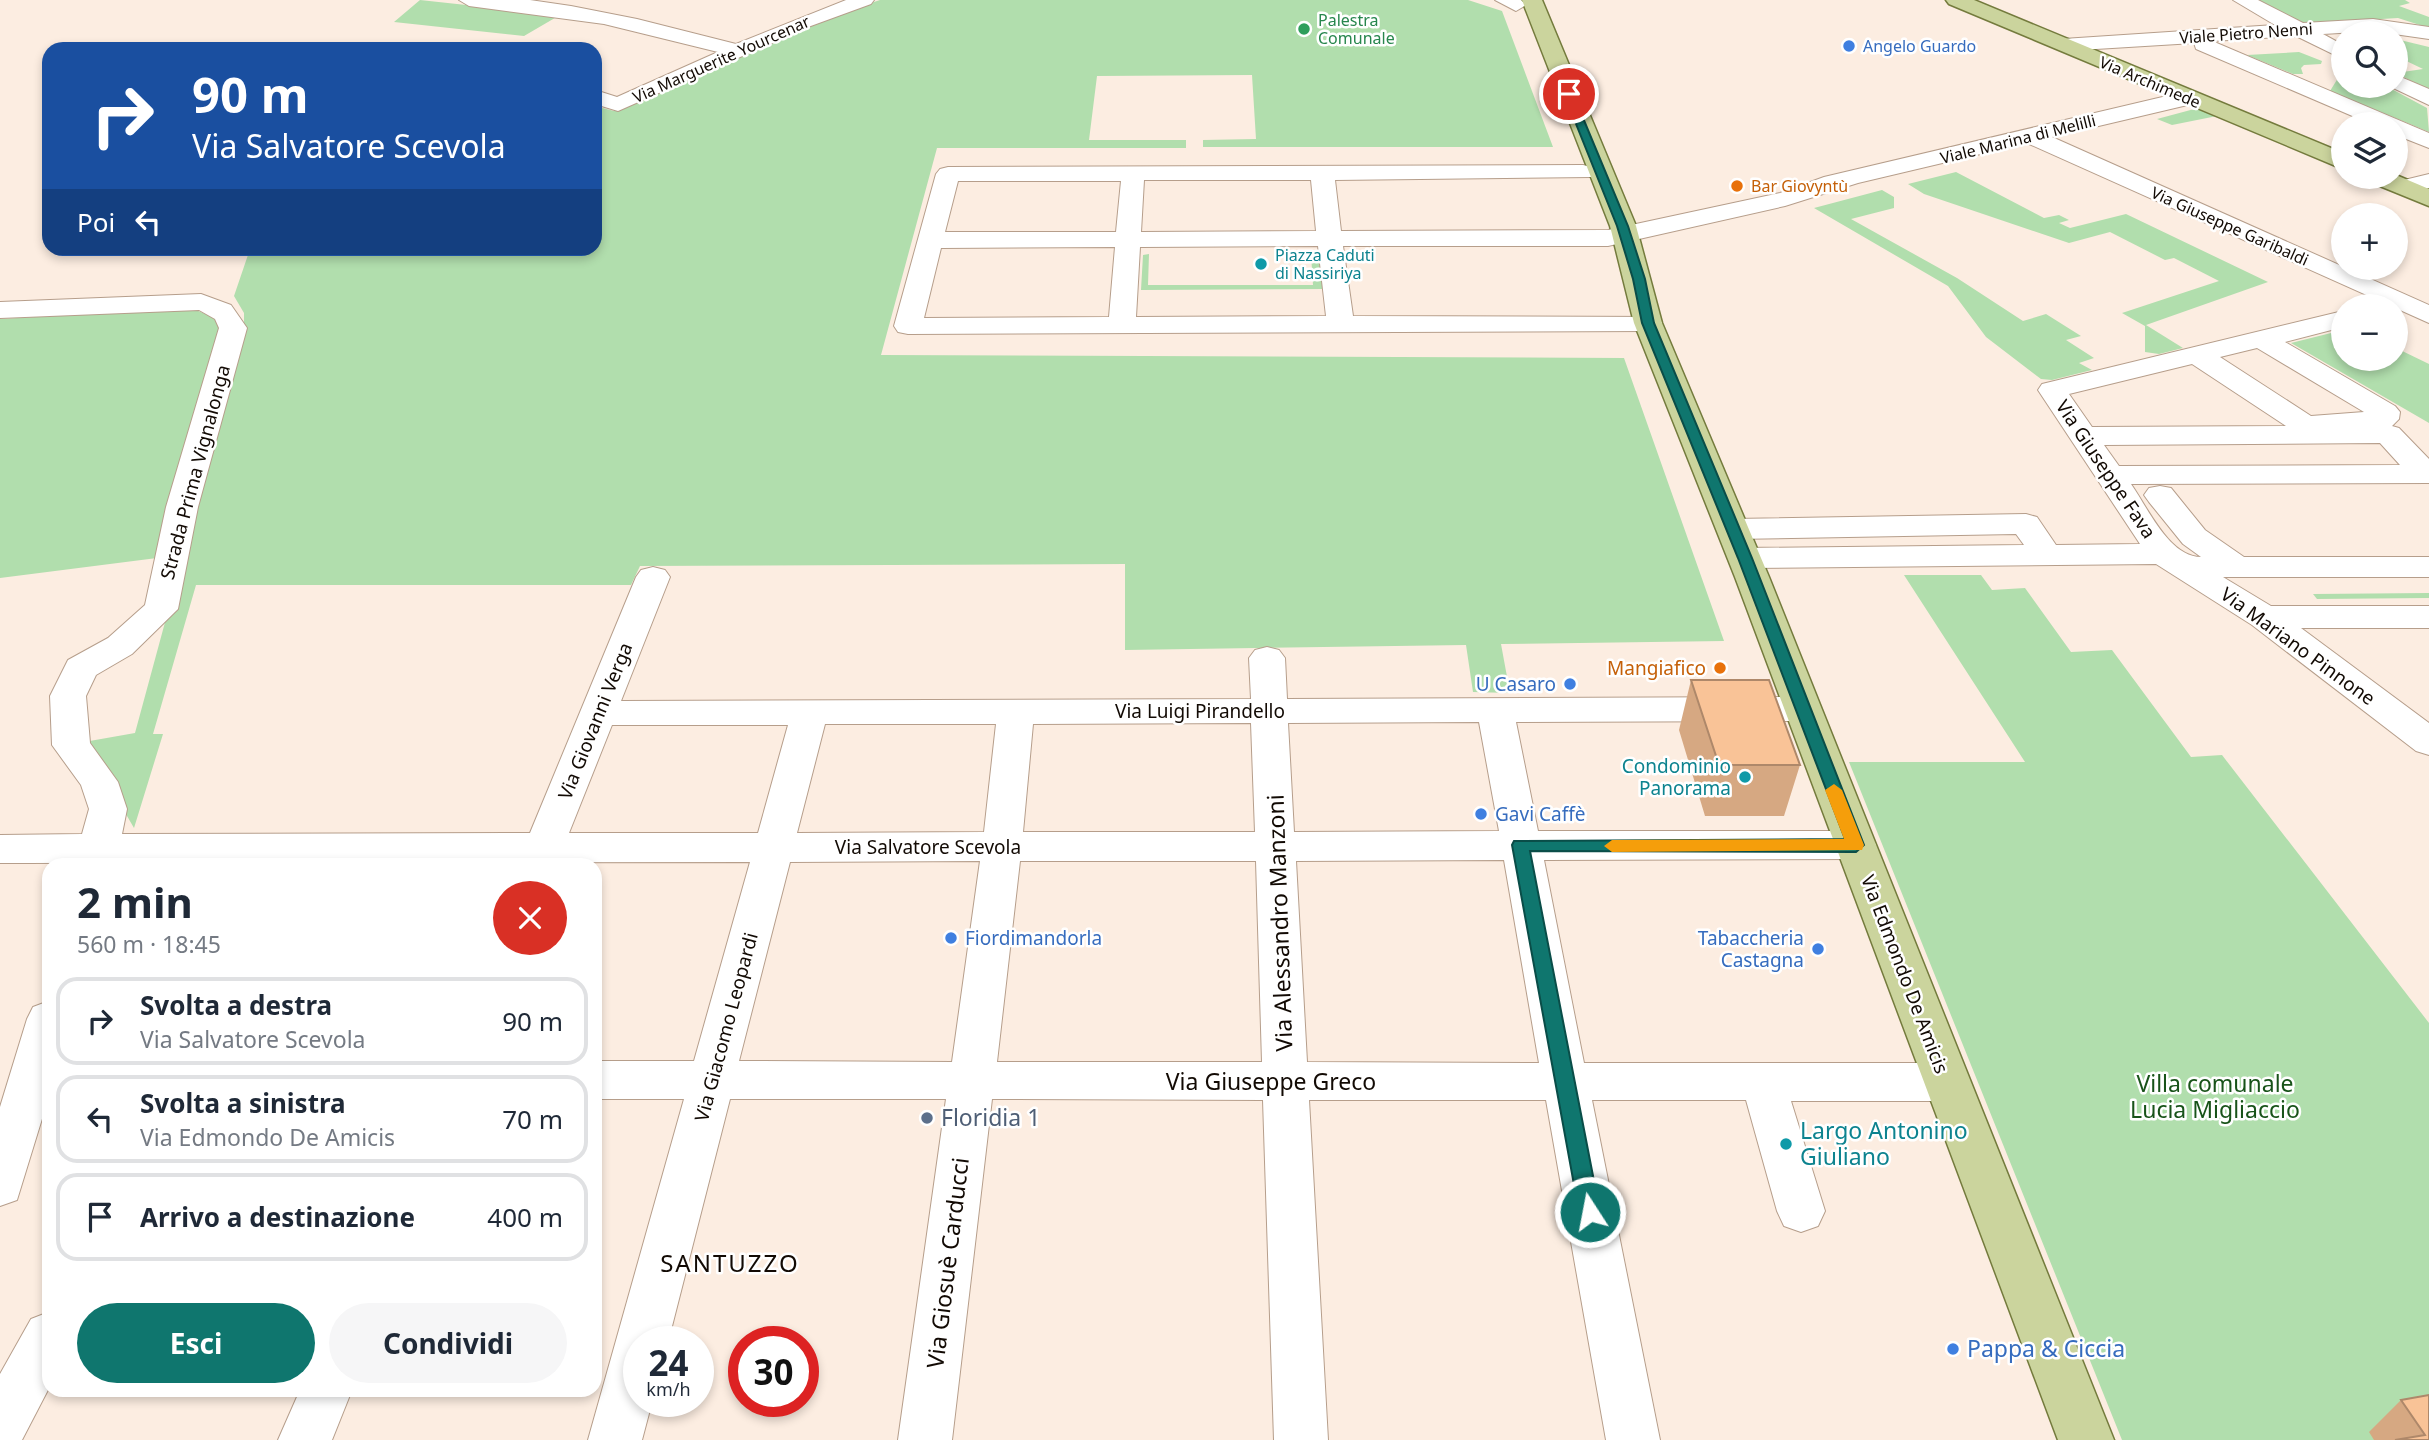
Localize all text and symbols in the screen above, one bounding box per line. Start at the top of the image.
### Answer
place label: Palestra Comunale [1318,9,1395,49]
street label: Via Marguerite Yourcenar [629,10,813,108]
street label: Viale Pietro Nenni [2178,17,2314,49]
marker: Palestra Comunale [1296,21,1312,37]
map controls [2331,21,2408,371]
button: search [2331,21,2408,98]
place label: Angelo Guardo [1863,35,1976,57]
marker: Angelo Guardo [1841,38,1857,54]
street label: Via Archimede [2096,51,2204,113]
text: 90 m [192,61,309,127]
pin [1539,64,1599,124]
icon: right [77,70,168,161]
icon: arrive [1550,75,1588,113]
street label: Viale Marina di Melilli [1938,109,2098,169]
button: layers [2331,112,2408,189]
text: Via Salvatore Scevola [192,124,506,167]
place label: Bar Giovyntù [1751,175,1848,197]
marker: Bar Giovyntù [1729,178,1745,194]
street label: Via Giuseppe Garibaldi [2148,181,2312,271]
icon: left [129,203,167,241]
button: + [2331,203,2408,280]
text: Poi [77,204,115,240]
place label: Piazza Caduti di Nassiriya [1275,244,1375,284]
marker: Piazza Caduti di Nassiriya [1253,256,1269,272]
button: − [2331,294,2408,371]
street label: Strada Prima Vignalonga [154,362,236,582]
street label: Via Giuseppe Fava [2050,395,2162,543]
street label: Via Mariano Pinnone [2215,581,2381,711]
street label: Via Giovanni Verga [552,639,638,803]
place label: Mangiafico [1607,655,1706,681]
marker: Mangiafico [1712,660,1728,676]
place label: U Casaro [1476,671,1556,697]
marker: U Casaro [1562,676,1578,692]
street label: Via Luigi Pirandello [1115,698,1285,724]
place label: Condominio Panorama [1622,753,1731,801]
marker: Condominio Panorama [1737,769,1753,785]
street label: Via Alessandro Manzoni [1259,794,1299,1052]
place label: Gavi Caffè [1495,801,1585,827]
marker: Gavi Caffè [1473,806,1489,822]
street label: Via Salvatore Scevola [835,834,1021,860]
street label: Via Edmondo De Amicis [1855,871,1955,1077]
text: 2 min [77,873,193,930]
button: close [493,881,567,955]
place label: Fiordimandorla [965,925,1102,951]
place label: Tabaccheria Castagna [1698,925,1804,973]
text: 560 m · 18:45 [77,928,221,960]
street label: Via Giacomo Leopardi [688,930,764,1124]
marker: Fiordimandorla [943,930,959,946]
marker: Tabaccheria Castagna [1810,941,1826,957]
text: Svolta a destra [140,987,332,1023]
icon: right [81,1002,119,1040]
text: 90 m [502,1003,563,1039]
text: Via Salvatore Scevola [140,1023,366,1055]
street label: Via Giuseppe Greco [1166,1065,1376,1097]
park label: Villa comunale Lucia Migliaccio [2130,1067,2300,1125]
text: Svolta a sinistra [140,1085,346,1121]
icon: left [81,1100,119,1138]
text: 70 m [502,1101,563,1137]
place label: Floridia 1 [941,1101,1040,1133]
marker: Floridia 1 [919,1110,935,1126]
place label: Largo Antonino Giuliano [1800,1114,1968,1172]
text: Via Edmondo De Amicis [140,1121,395,1153]
marker: Largo Antonino Giuliano [1778,1136,1794,1152]
street label: Via Giosuè Carducci [918,1156,976,1370]
position arrow [1553,1175,1627,1249]
icon: arrive [81,1198,119,1236]
text: Arrivo a destinazione [140,1199,415,1235]
text: 400 m [487,1199,563,1235]
district label: SANTUZZO [660,1246,800,1279]
button: Esci [77,1303,315,1383]
button: Condividi [329,1303,567,1383]
speed limit sign: 30 [728,1326,819,1417]
place label: Pappa & Ciccia [1967,1332,2125,1364]
text: 24 [648,1339,689,1386]
marker: Pappa & Ciccia [1945,1341,1961,1357]
text: km/h [646,1377,691,1401]

